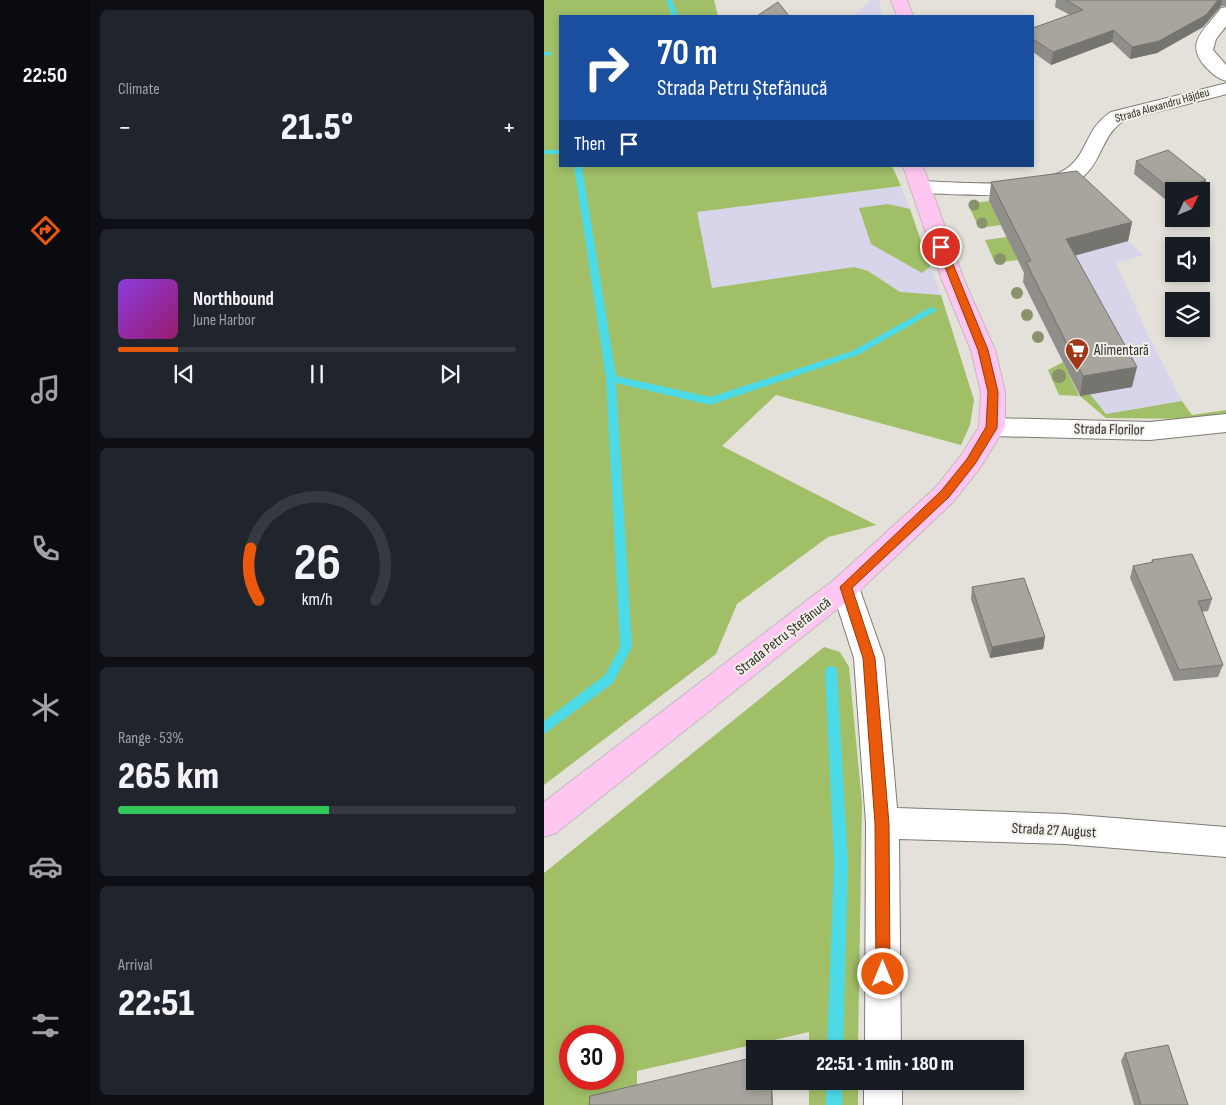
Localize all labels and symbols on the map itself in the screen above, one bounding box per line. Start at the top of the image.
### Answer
street label: Strada Alexandru Hâjdeu [1113,85,1211,126]
north arrow [1165,182,1210,228]
pin [920,226,962,268]
supermarket icon: Alimentară [1064,337,1090,371]
place label: Alimentară [1093,341,1149,360]
street label: Strada Florilor [1074,419,1145,440]
street label: Strada Petru Ștefănucă [732,593,835,680]
street label: Strada 27 August [1011,819,1097,842]
position arrow [856,947,908,999]
speed limit sign: 30 [559,1025,624,1090]

